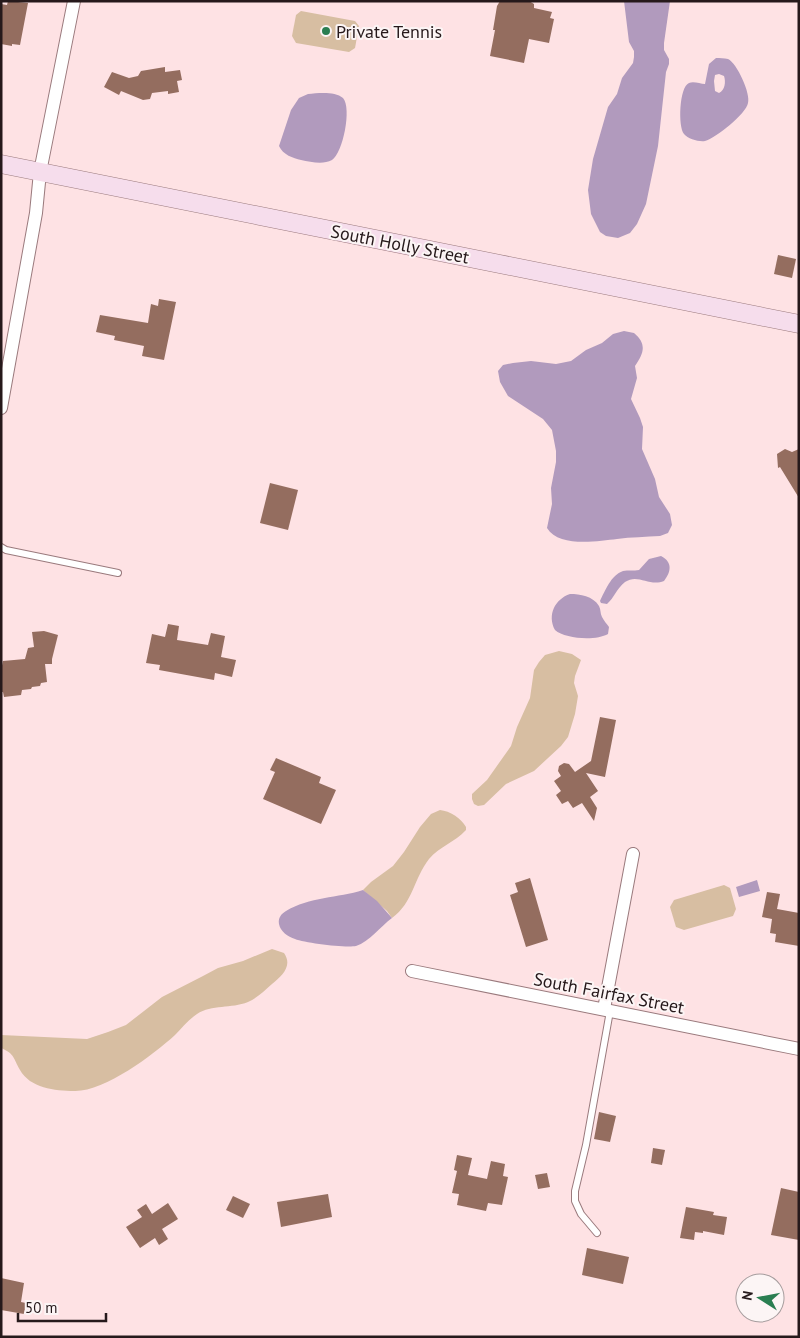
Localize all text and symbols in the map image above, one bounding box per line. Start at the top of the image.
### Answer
place label: Private Tennis [336,20,442,43]
marker: Private Tennis [320,25,332,37]
street label: South Holly Street [329,219,471,269]
street label: South Fairfax Street [532,967,686,1019]
north arrow [735,1273,785,1323]
text: N [738,1289,757,1302]
scale bar [18,1290,105,1322]
text: 50 m [25,1298,58,1317]

